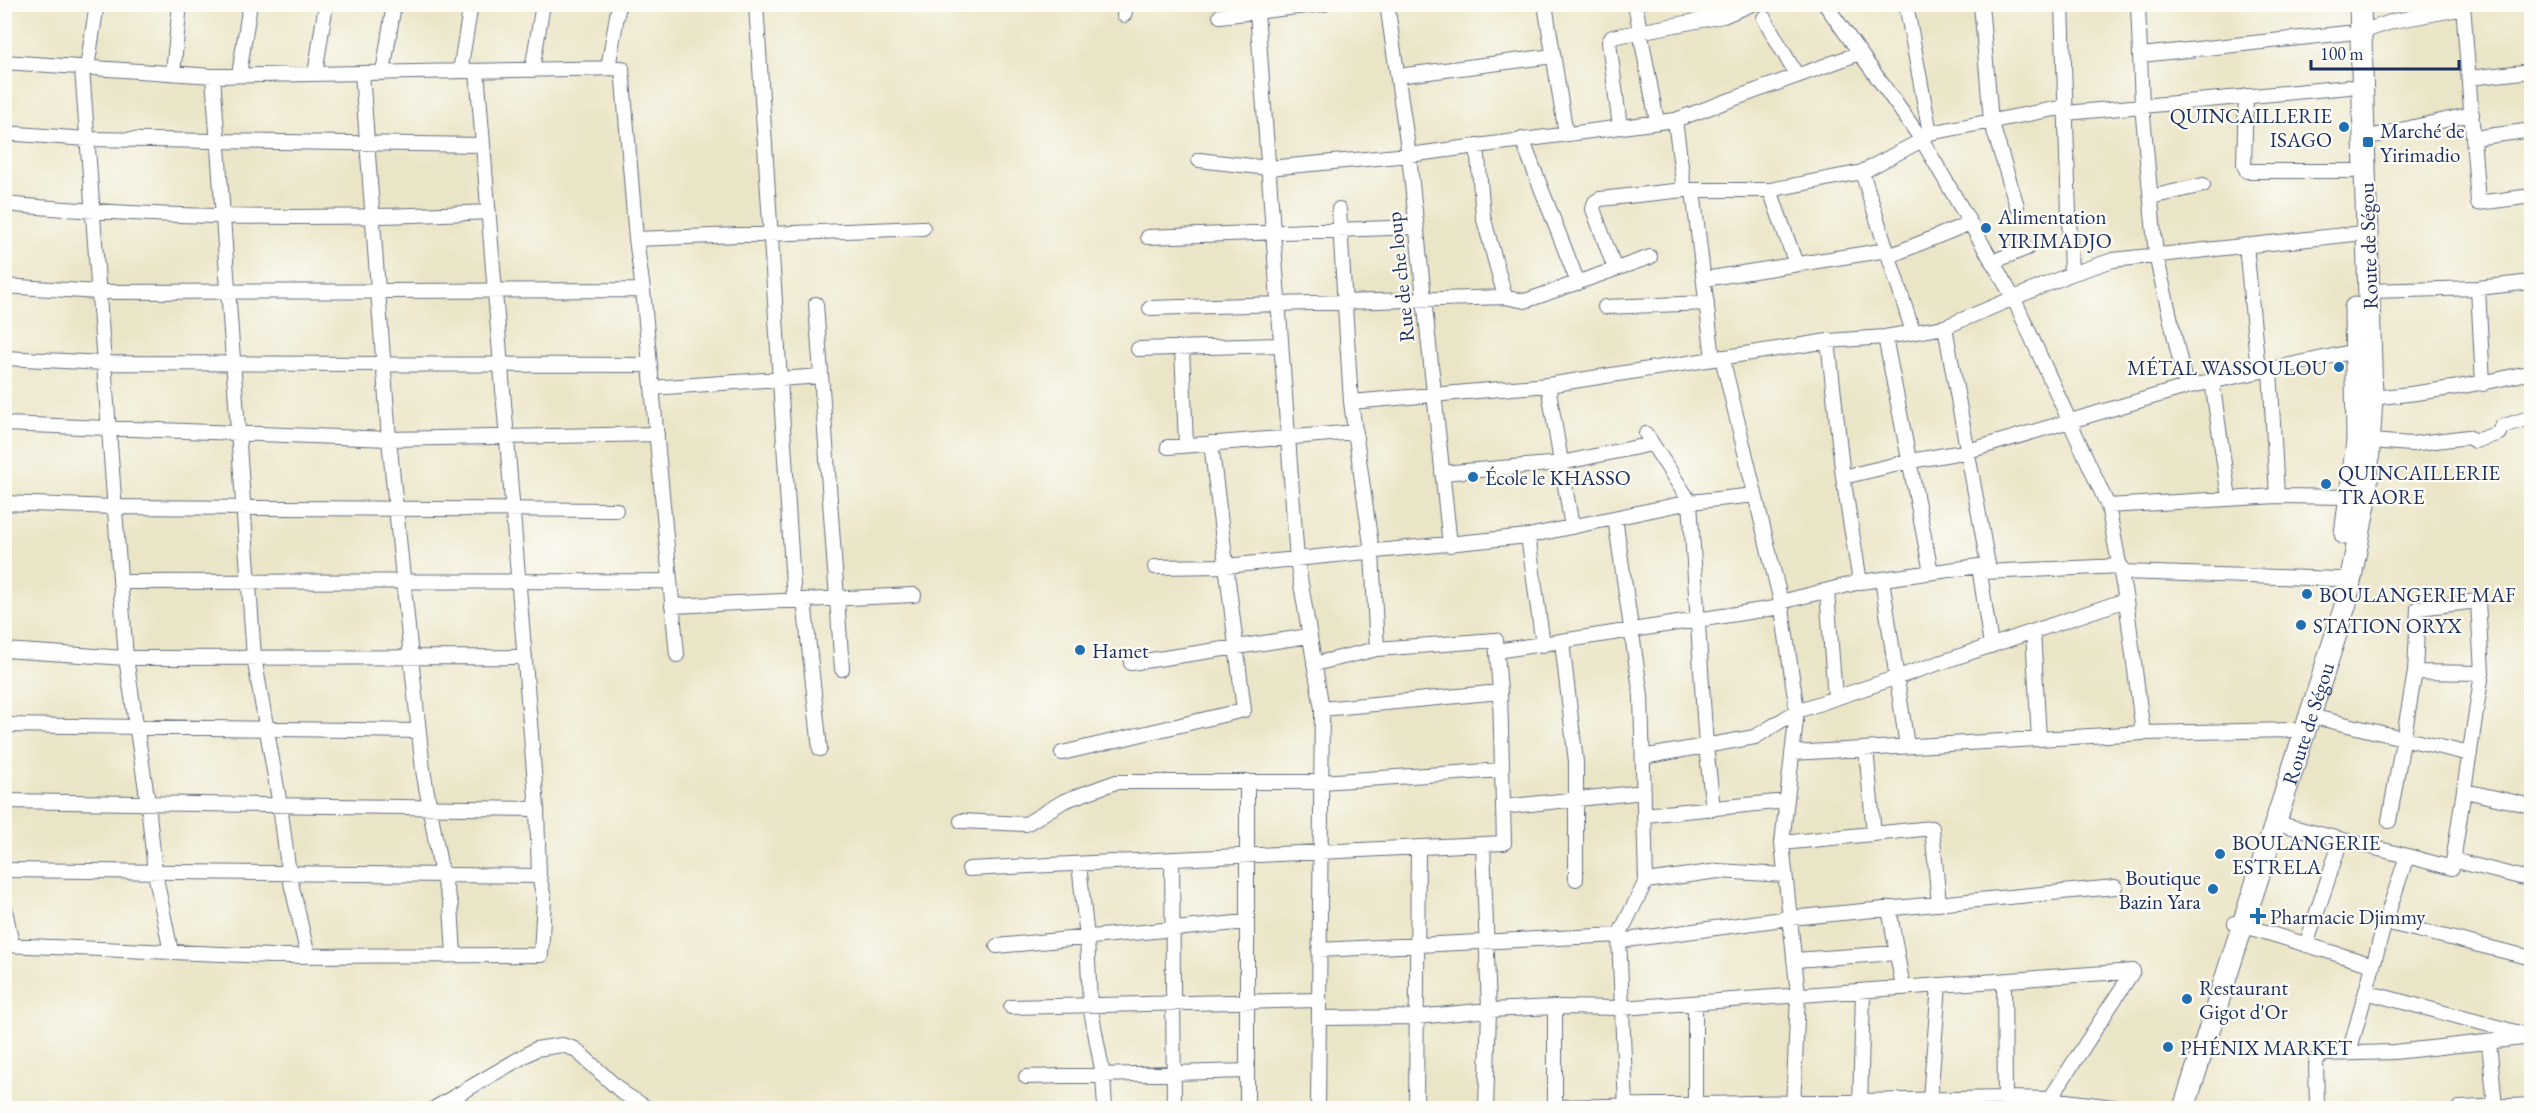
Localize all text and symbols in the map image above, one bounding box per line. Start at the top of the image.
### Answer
scale bar [2311,33,2460,71]
text: 100 m [2320,42,2364,65]
place label: QUINCAILLERIE ISAGO [2170,102,2332,153]
place label: Marché de Yirimadio [2380,117,2464,168]
marker: QUINCAILLERIE ISAGO [2337,120,2351,134]
marker: Marché de Yirimadio [2361,135,2375,149]
street label: Route de Ségou [2352,182,2384,310]
place label: Alimentation YIRIMADJO [1997,203,2112,254]
street label: Rue de che loup [1380,211,1420,343]
marker: Alimentation YIRIMADJO [1979,221,1993,235]
place label: MÉTAL WASSOULOU [2127,354,2327,381]
marker: MÉTAL WASSOULOU [2332,360,2346,374]
place label: QUINCAILLERIE TRAORE [2338,459,2500,510]
place label: École le KHASSO [1485,464,1631,491]
marker: École le KHASSO [1466,470,1480,484]
marker: QUINCAILLERIE TRAORE [2319,477,2333,491]
place label: BOULANGERIE MAF [2319,581,2516,608]
marker: BOULANGERIE MAF [2300,587,2314,601]
place label: STATION ORYX [2313,612,2462,639]
marker: STATION ORYX [2294,618,2308,632]
place label: Hamet [1092,637,1149,664]
marker: Hamet [1073,643,1087,657]
street label: Route de Ségou [2275,659,2340,788]
place label: BOULANGERIE ESTRELA [2232,829,2381,880]
marker: BOULANGERIE ESTRELA [2213,847,2227,861]
place label: Boutique Bazin Yara [2119,864,2202,915]
marker: Boutique Bazin Yara [2206,882,2220,896]
place label: Pharmacie Djimmy [2270,903,2426,930]
marker: Pharmacie Djimmy [2251,909,2265,923]
place label: Restaurant Gigot d'Or [2199,974,2288,1025]
marker: Restaurant Gigot d'Or [2180,992,2194,1006]
place label: PHÉNIX MARKET [2180,1034,2353,1061]
marker: PHÉNIX MARKET [2161,1040,2175,1054]

